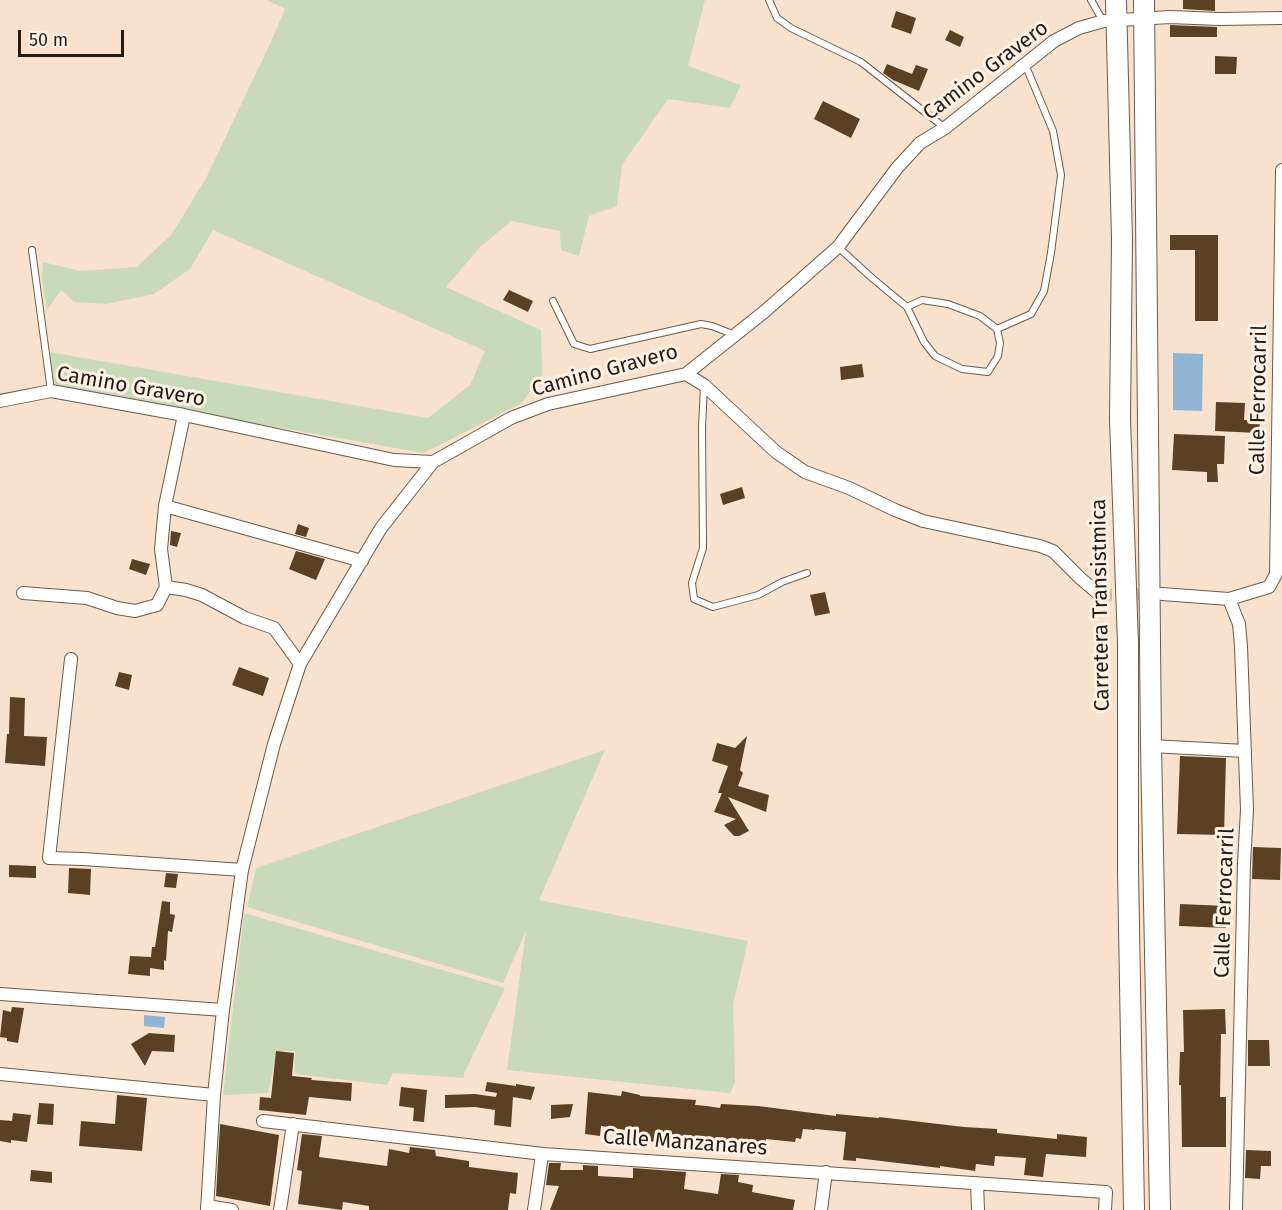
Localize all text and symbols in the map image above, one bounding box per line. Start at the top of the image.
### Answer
street label: Camino Gravero [918,16,1054,126]
scale bar [21,18,128,56]
text: 50 m [29,29,68,51]
street label: Calle Ferrocarril [1245,325,1273,475]
street label: Camino Gravero [529,339,681,403]
street label: Camino Gravero [55,362,207,412]
street label: Carretera Transistmica [1087,498,1115,712]
street label: Calle Ferrocarril [1210,827,1240,979]
street label: Calle Manzanares [602,1125,768,1161]

